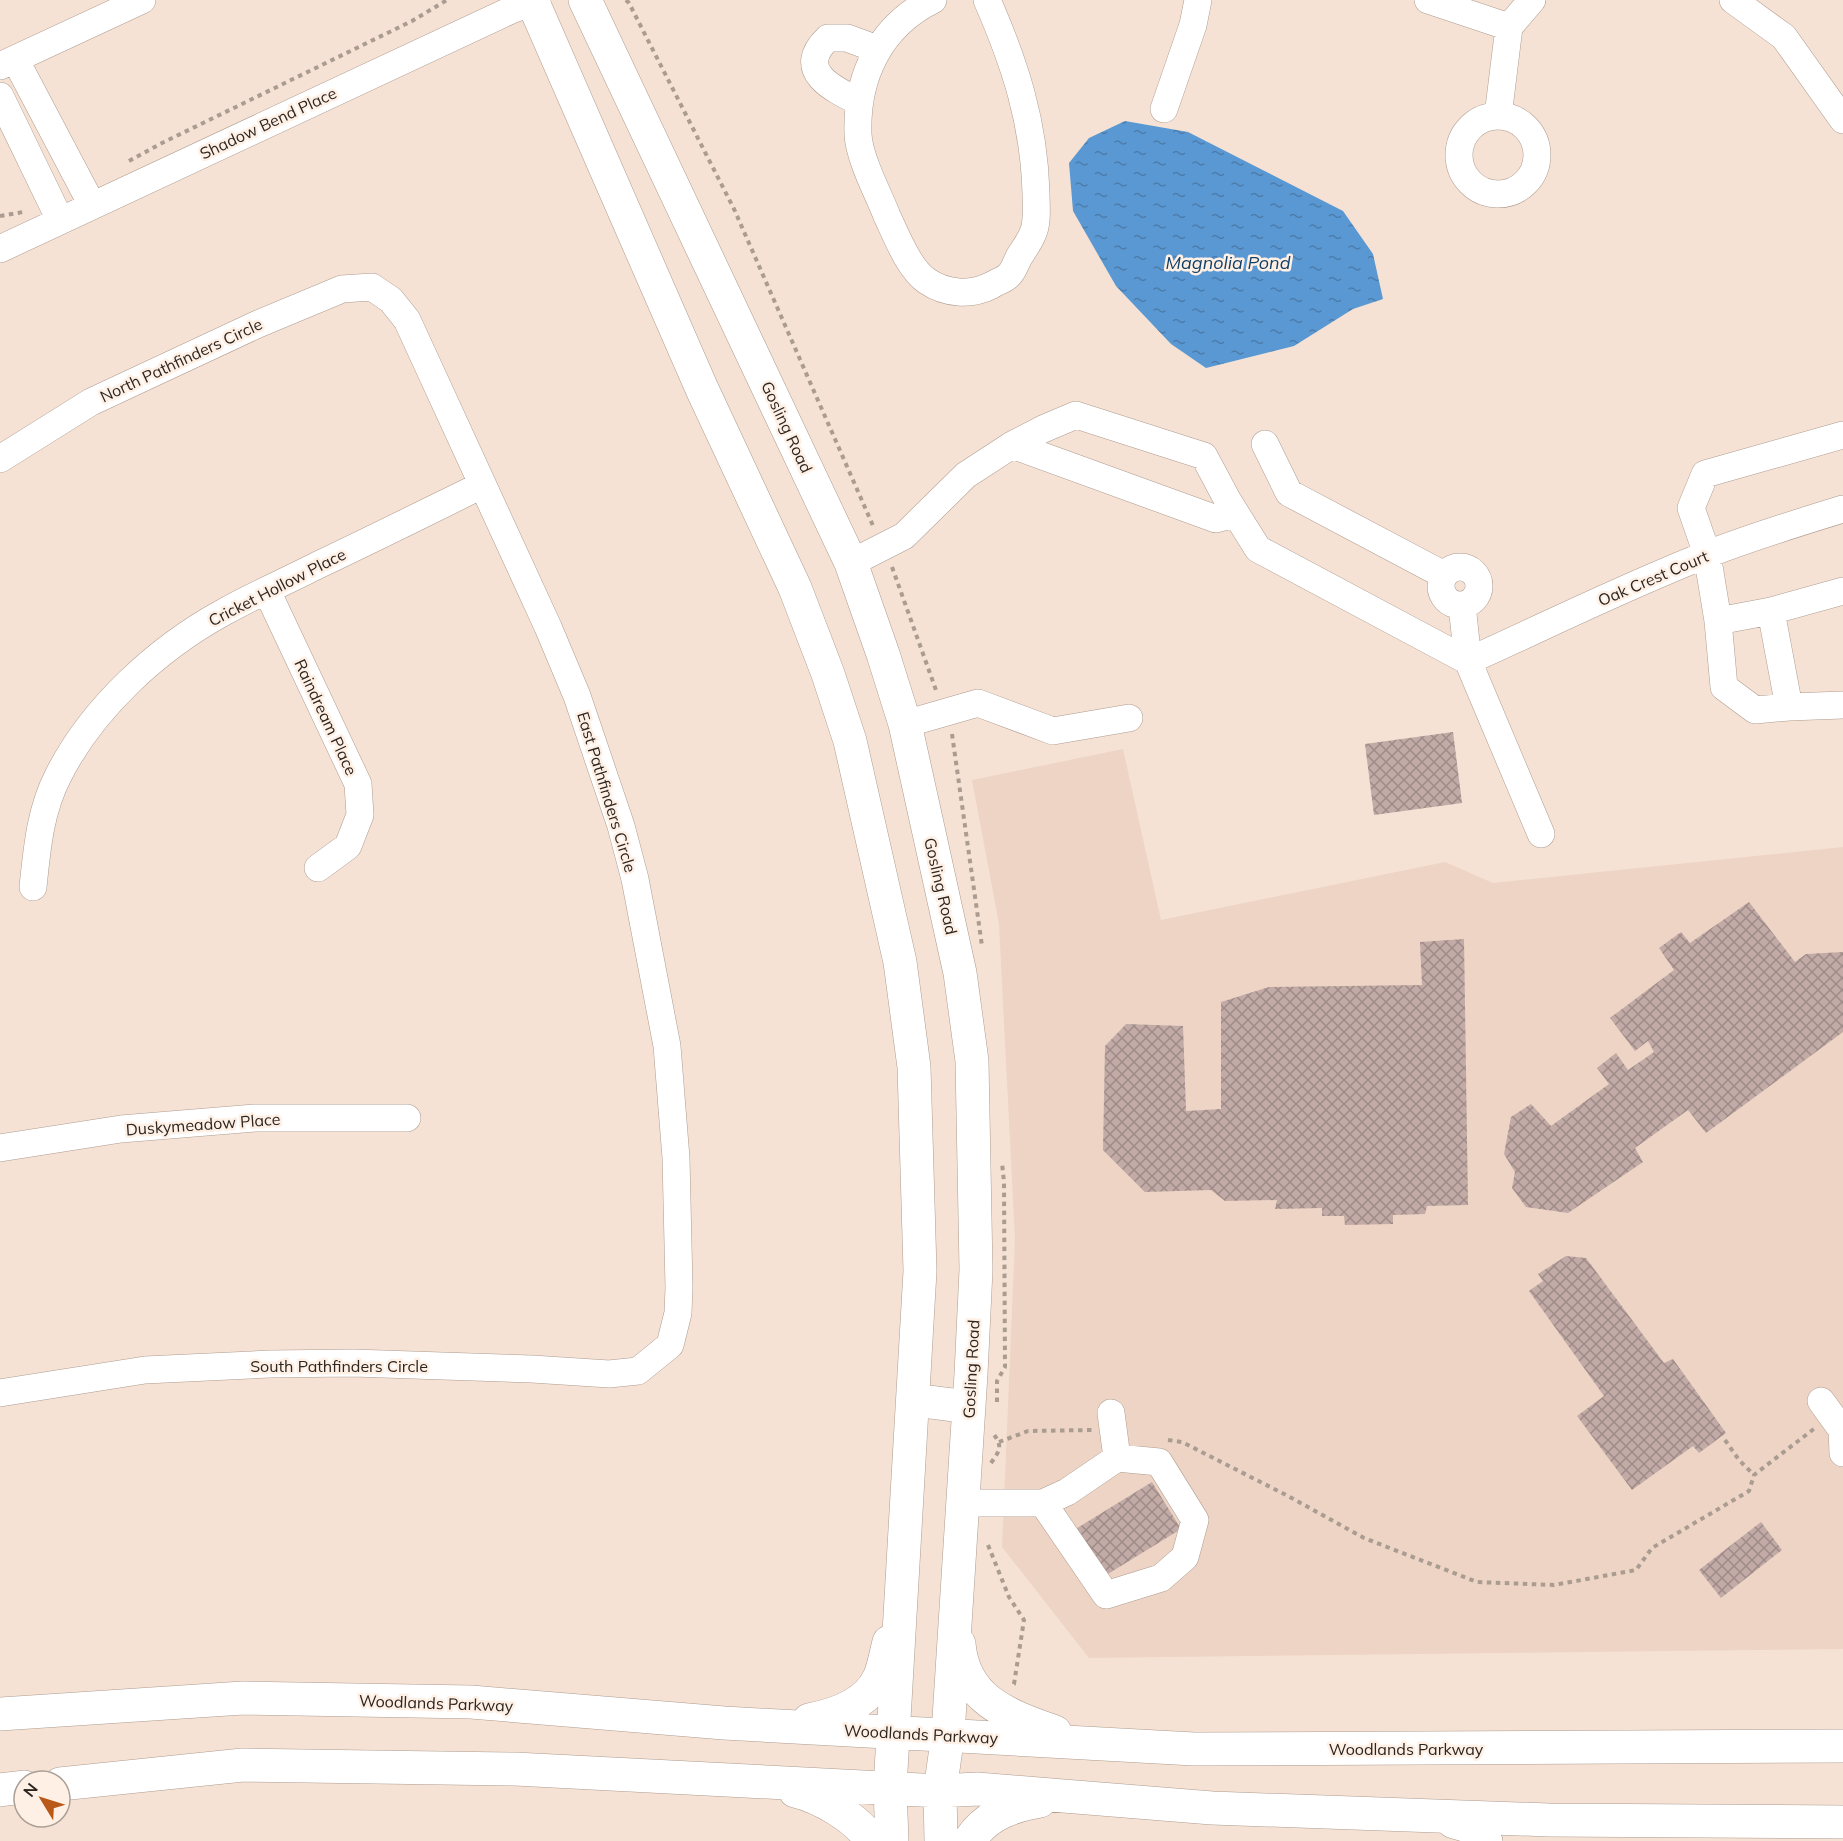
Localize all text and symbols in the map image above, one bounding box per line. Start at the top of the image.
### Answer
street label: Shadow Bend Place [196,83,340,163]
water label: Magnolia Pond [1166,251,1291,274]
street label: North Pathfinders Circle [97,314,265,406]
street label: Gosling Road [757,378,817,476]
street label: Cricket Hollow Place [205,544,349,630]
street label: Oak Crest Court [1595,546,1712,610]
street label: Raindream Place [290,656,362,778]
street label: East Pathfinders Circle [573,709,641,875]
street label: Gosling Road [920,836,962,936]
street label: Duskymeadow Place [125,1109,281,1139]
street label: Gosling Road [958,1319,984,1419]
street label: South Pathfinders Circle [250,1356,428,1376]
street label: Woodlands Parkway [358,1690,514,1716]
street label: Woodlands Parkway [843,1720,999,1748]
street label: Woodlands Parkway [1329,1739,1484,1759]
north arrow [12,1769,72,1829]
text: N [19,1779,42,1801]

